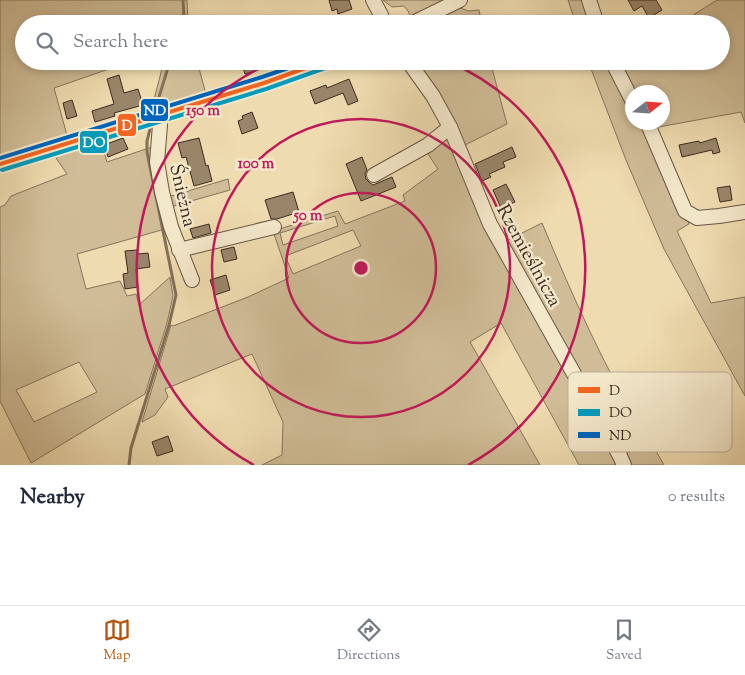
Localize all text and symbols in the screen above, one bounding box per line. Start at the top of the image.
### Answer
search box [15,15,730,70]
icon: search [33,29,61,57]
text: Search here [73,29,168,56]
north arrow [625,85,670,130]
line badge: ND [140,98,169,122]
text: 150 m [186,101,220,122]
text: ND [144,102,166,122]
line badge: D [117,113,137,137]
text: D [121,117,133,137]
line badge: DO [79,130,108,154]
text: DO [82,134,106,154]
text: 100 m [238,154,275,175]
street label: Śnieżna [161,161,202,230]
street label: Rzemieślnicza [489,200,567,313]
text: 50 m [293,206,323,227]
centre of rings [352,259,370,277]
legend [568,372,732,452]
text: D [609,382,620,402]
text: DO [609,404,632,424]
text: ND [609,427,631,447]
text: Nearby [20,483,85,513]
text: 0 results [668,486,725,509]
tab: Map [103,616,131,666]
tab: Directions [337,616,400,666]
tab: Saved [606,616,642,666]

